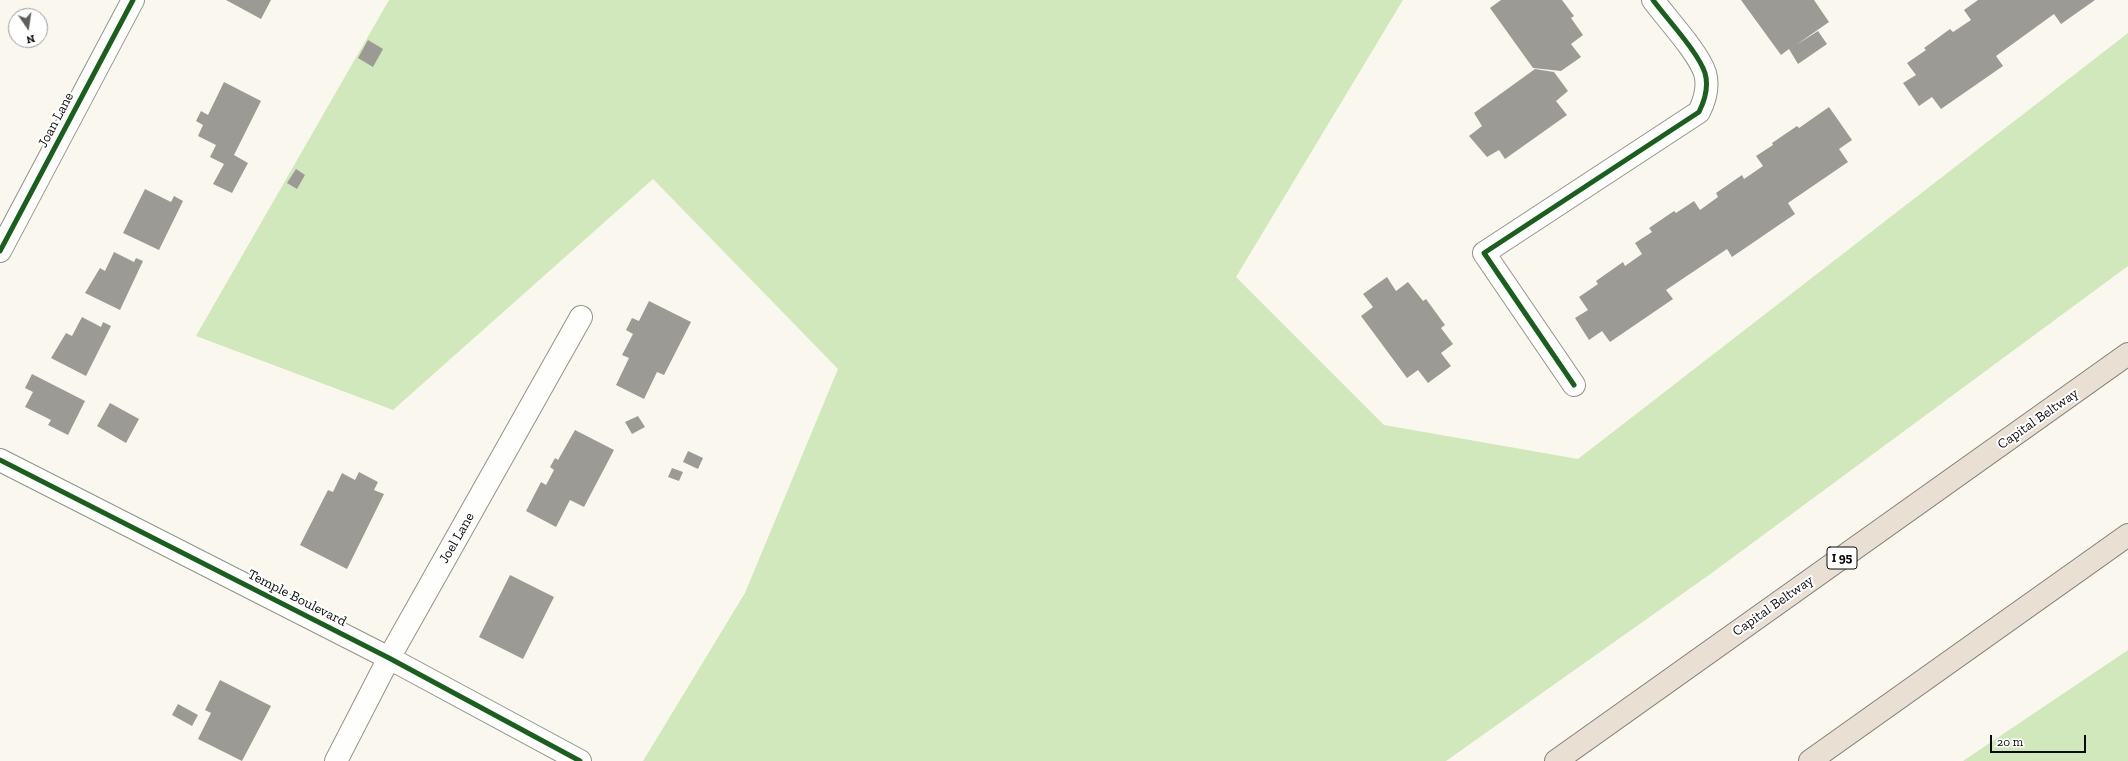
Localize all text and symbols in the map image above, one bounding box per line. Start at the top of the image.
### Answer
north arrow [8,8,48,48]
text: N [25,32,36,46]
street label: Joan Lane [34,89,78,151]
street label: Capital Beltway [1994,385,2082,453]
street label: Joel Lane [436,510,478,566]
road number: I 95 [1827,547,1857,569]
street label: Temple Boulevard [245,566,349,630]
street label: Capital Beltway [1729,572,1817,640]
scale bar [1992,727,2088,753]
text: 20 m [1997,735,2023,749]

